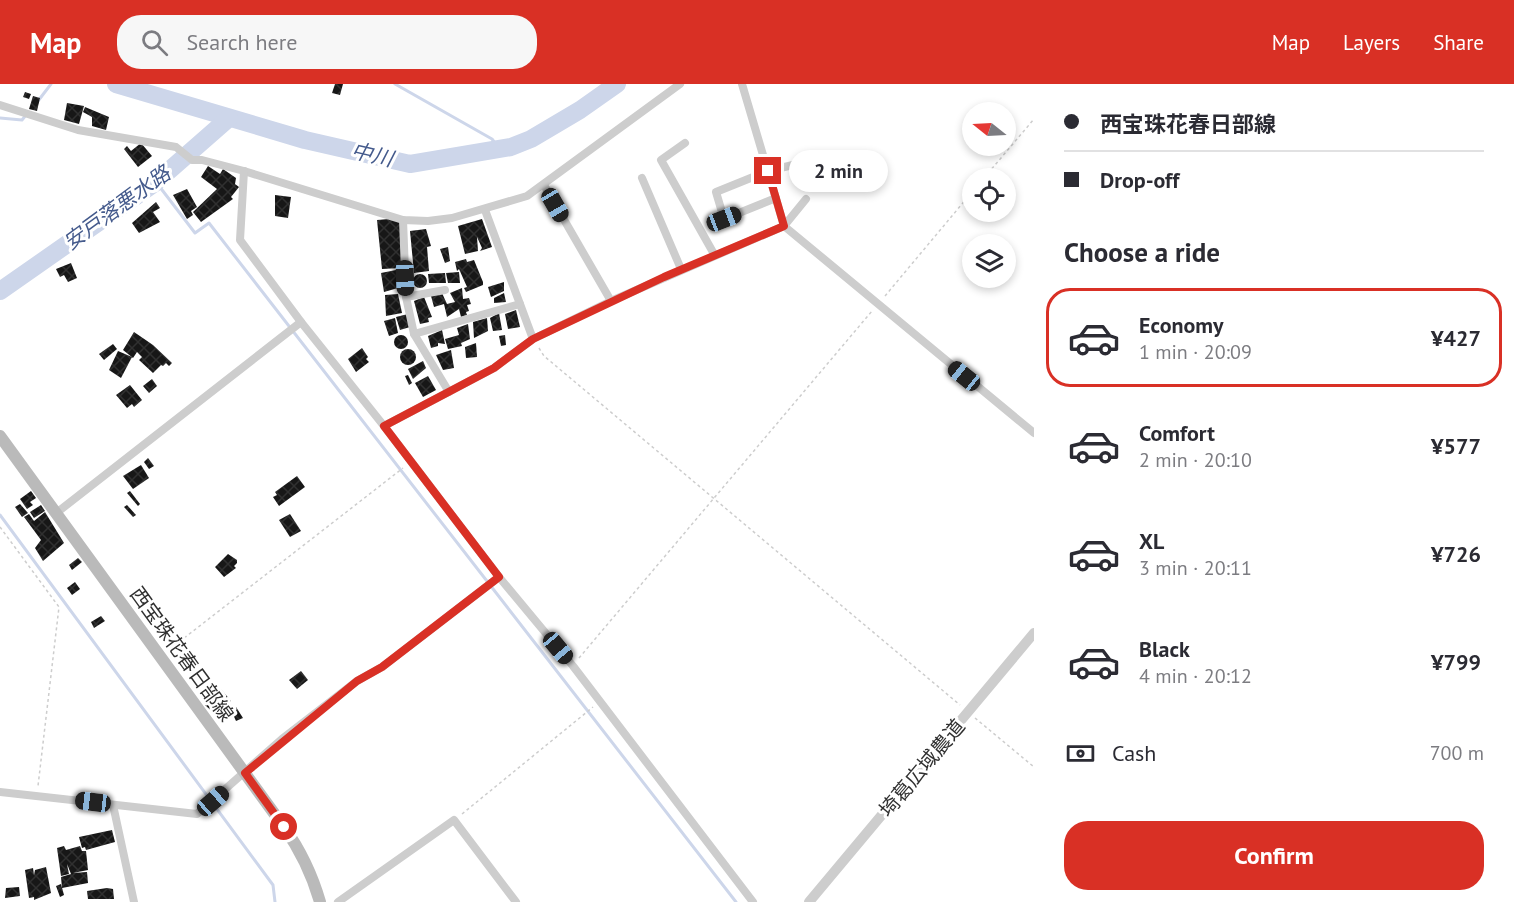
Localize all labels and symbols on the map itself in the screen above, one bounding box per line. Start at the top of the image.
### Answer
north arrow [962,102,1016,156]
water label: 中川 [349,137,398,173]
callout: 2 min [789,150,888,192]
route end [754,157,781,184]
water label: 安戸落悪水路 [58,158,177,256]
car [538,185,572,225]
car [704,204,744,234]
car [395,260,415,296]
car [944,358,984,394]
street label: 西宝珠花春日部線 [124,582,240,726]
car [540,628,576,668]
street label: 埼葛広域農道 [873,714,971,822]
car [194,782,232,820]
car [74,791,112,813]
route start [270,813,297,840]

